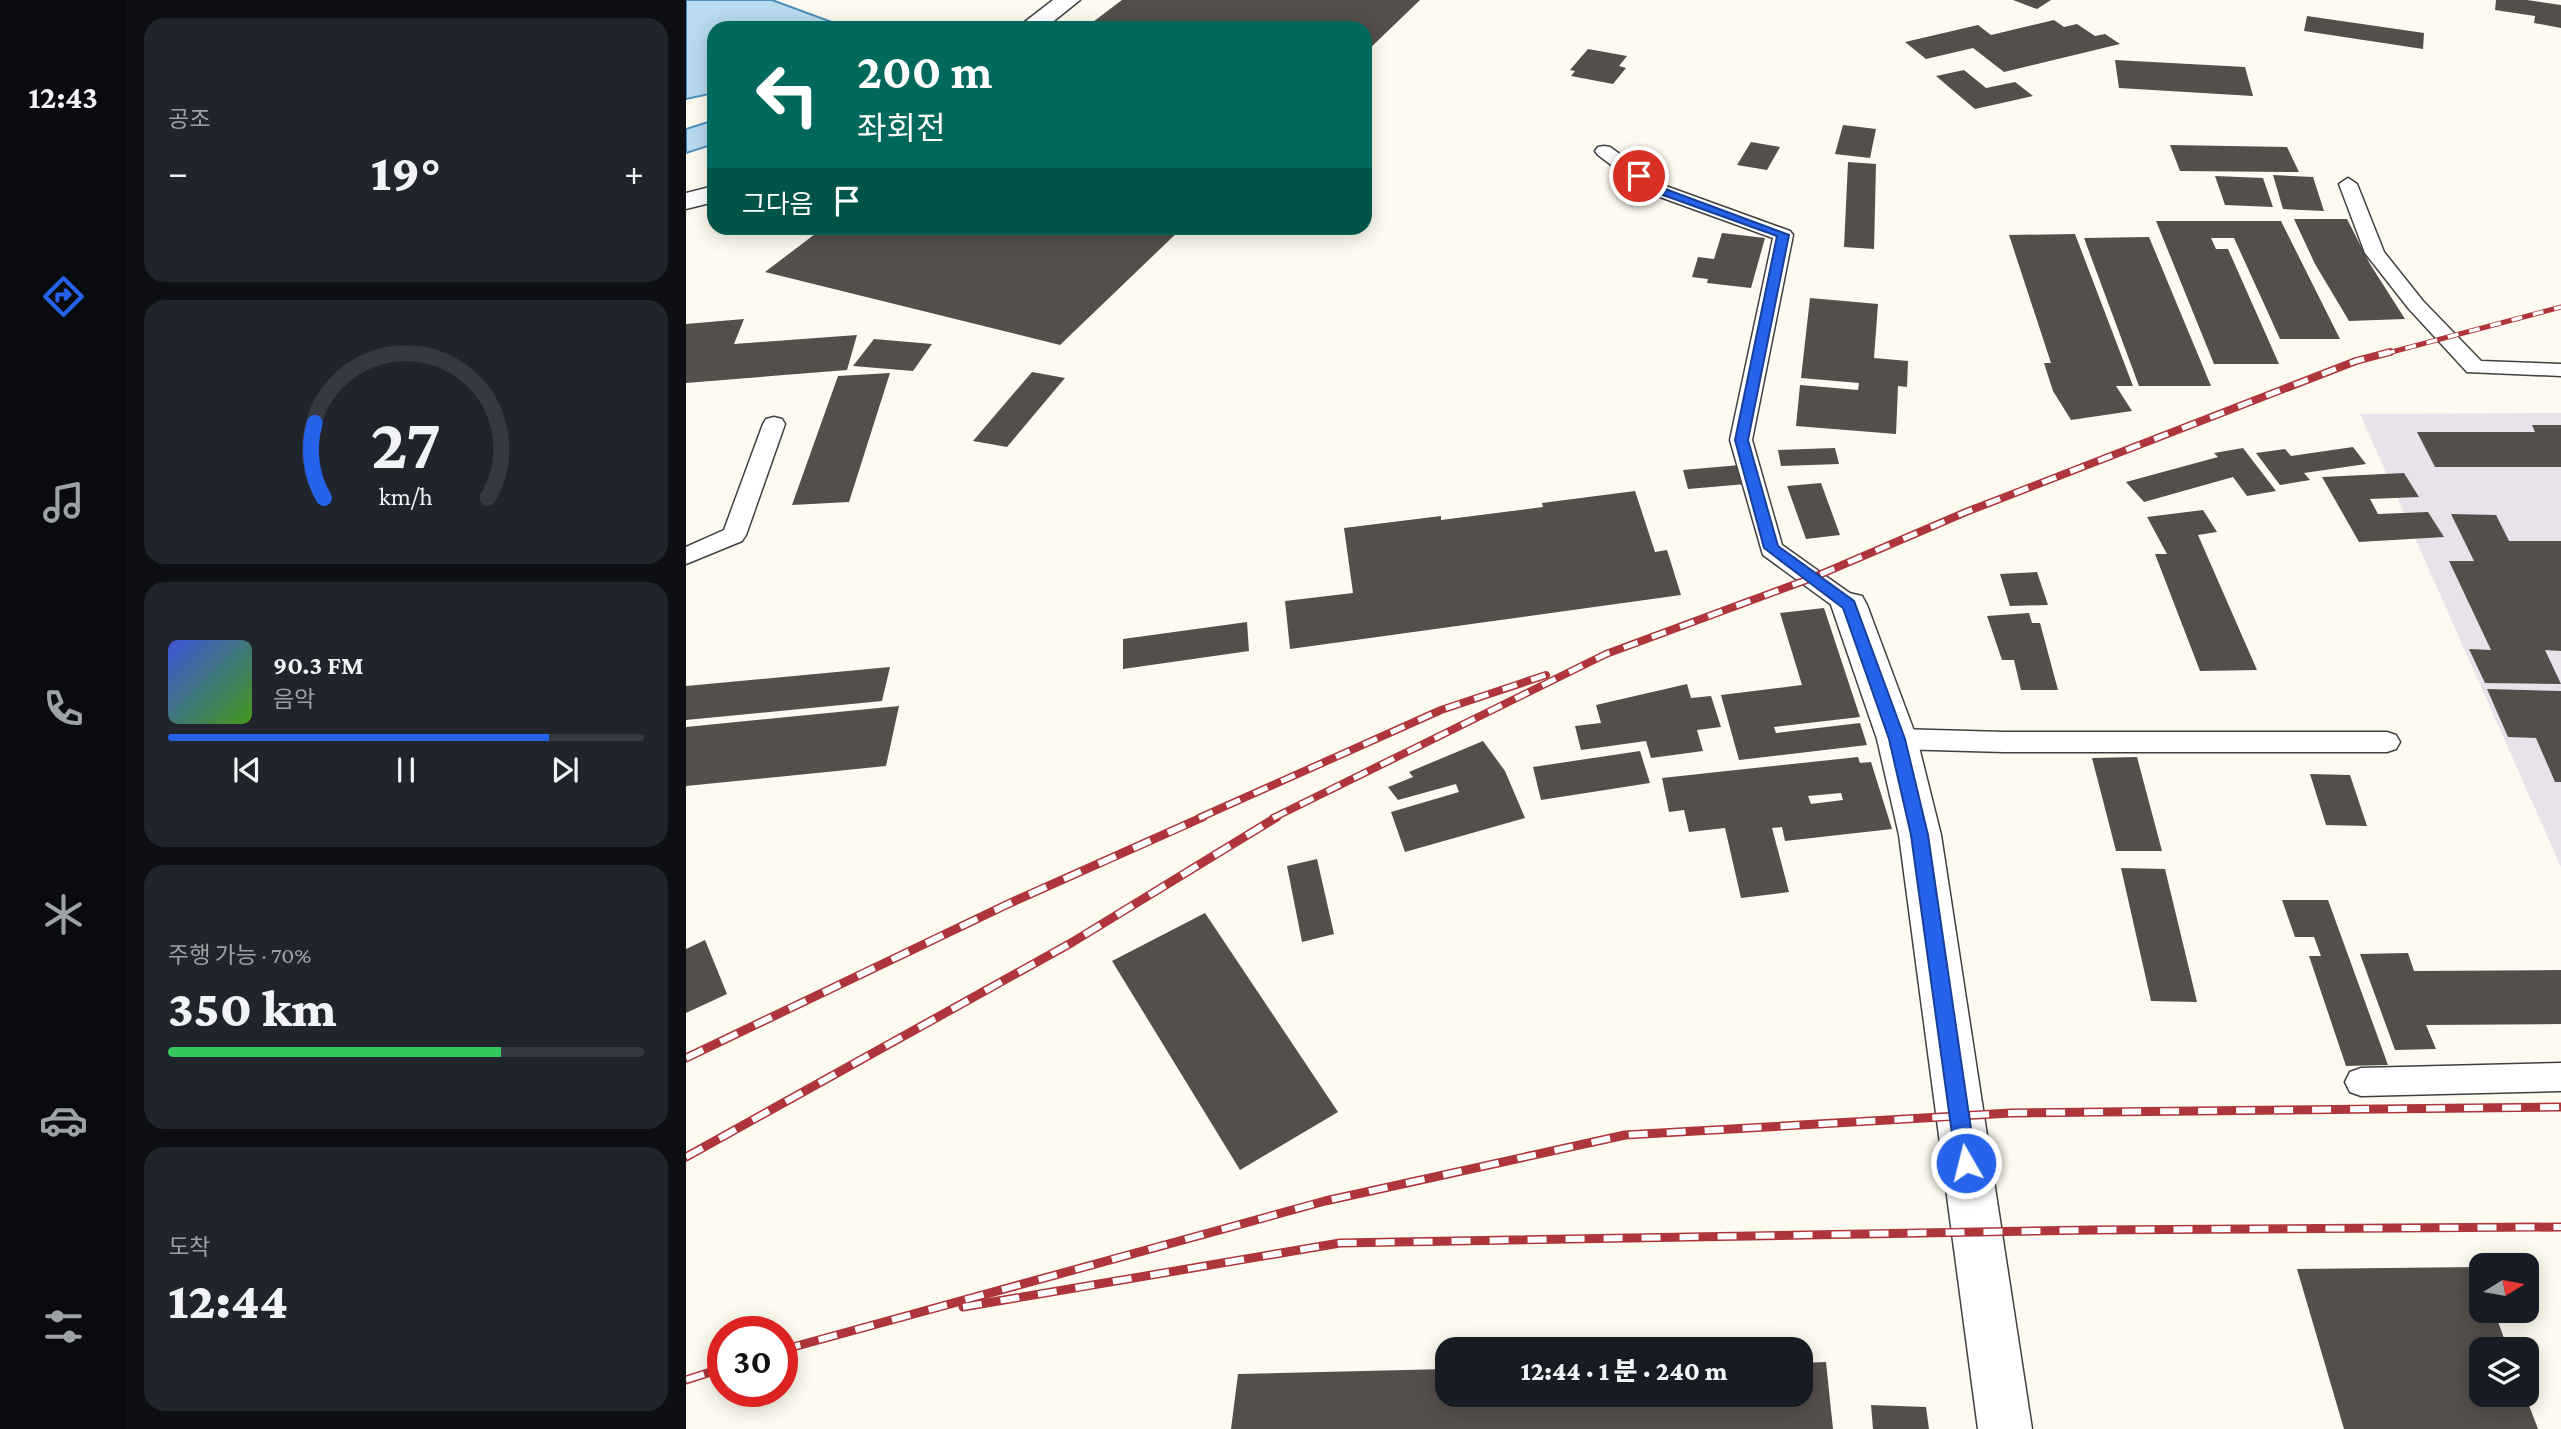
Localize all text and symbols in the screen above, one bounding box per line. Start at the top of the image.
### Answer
text: 200 m [857,44,992,99]
icon: left [742,49,833,140]
text: 12:43 [28,79,98,115]
text: 공조 [168,106,210,132]
text: 좌회전 [857,110,945,146]
text: 19° [371,143,441,201]
pin [1609,146,1669,206]
text: − [168,151,188,193]
text: + [624,151,644,193]
icon: arrive [1620,157,1658,195]
icon: arrive [828,182,866,220]
text: 그다음 [742,190,814,219]
icon: directions [39,272,88,321]
text: 27 [371,404,441,485]
icon: music [39,478,88,527]
text: km/h [379,483,433,510]
text: 90.3 FM [273,651,364,680]
icon: phone [39,684,88,733]
text: 음악 [273,686,315,712]
icon: previous [228,751,266,789]
icon: pause [387,751,425,789]
icon: next [546,751,584,789]
icon: climate [39,890,88,939]
text: 주행 가능 · 70% [168,942,311,968]
text: 350 km [168,979,337,1037]
icon: car [39,1096,88,1145]
position arrow [1929,1126,2003,1200]
text: 도착 [168,1234,210,1260]
north arrow [2469,1253,2539,1323]
map controls [2469,1253,2539,1407]
text: 12:44 [168,1271,288,1329]
icon: filters [39,1302,88,1351]
speed limit sign: 30 [707,1316,798,1407]
button: layers [2469,1337,2539,1407]
text: 12:44 · 1 분 · 240 m [1520,1357,1728,1386]

